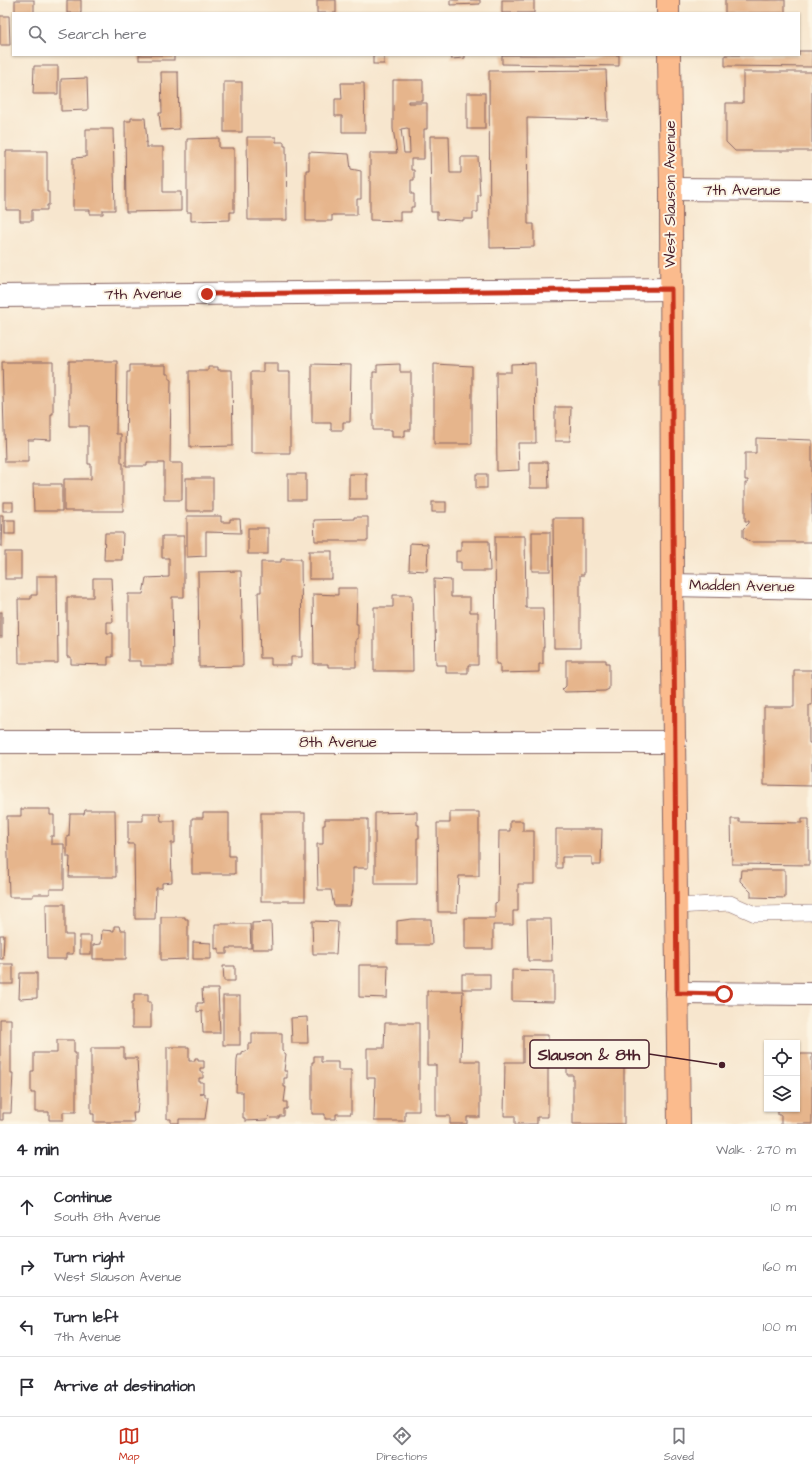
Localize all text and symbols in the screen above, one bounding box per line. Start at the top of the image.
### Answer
search box [12,12,800,56]
icon: search [26,23,48,45]
text: Search here [58,24,147,45]
street label: West Slauson Avenue [660,120,681,268]
street label: 7th Avenue [703,180,781,201]
street label: 7th Avenue [104,283,182,305]
route end [198,285,216,303]
street label: Madden Avenue [689,575,795,597]
street label: 8th Avenue [299,732,377,753]
route start [715,985,733,1003]
callout: Slauson & 8th [530,1040,649,1068]
map controls [764,1040,800,1112]
button: locate [764,1040,800,1076]
text: Slauson & 8th [537,1044,641,1066]
button: layers [764,1076,800,1112]
text: 4 min [16,1138,59,1162]
text: Walk · 270 m [716,1141,796,1159]
text: Continue [54,1187,112,1208]
icon: ahead [16,1196,38,1218]
text: 10 m [771,1198,796,1216]
text: South 8th Avenue [54,1208,161,1226]
text: Turn right [54,1247,125,1268]
icon: right [16,1256,38,1278]
text: 160 m [763,1258,796,1276]
text: West Slauson Avenue [54,1268,182,1286]
text: Turn left [54,1307,118,1328]
icon: left [16,1316,38,1338]
text: 100 m [763,1318,796,1336]
text: 7th Avenue [54,1328,121,1346]
icon: arrive [16,1376,38,1398]
text: Arrive at destination [54,1376,195,1397]
tab: Map [118,1425,140,1464]
tab: Directions [376,1425,428,1464]
tab: Saved [664,1425,694,1464]

